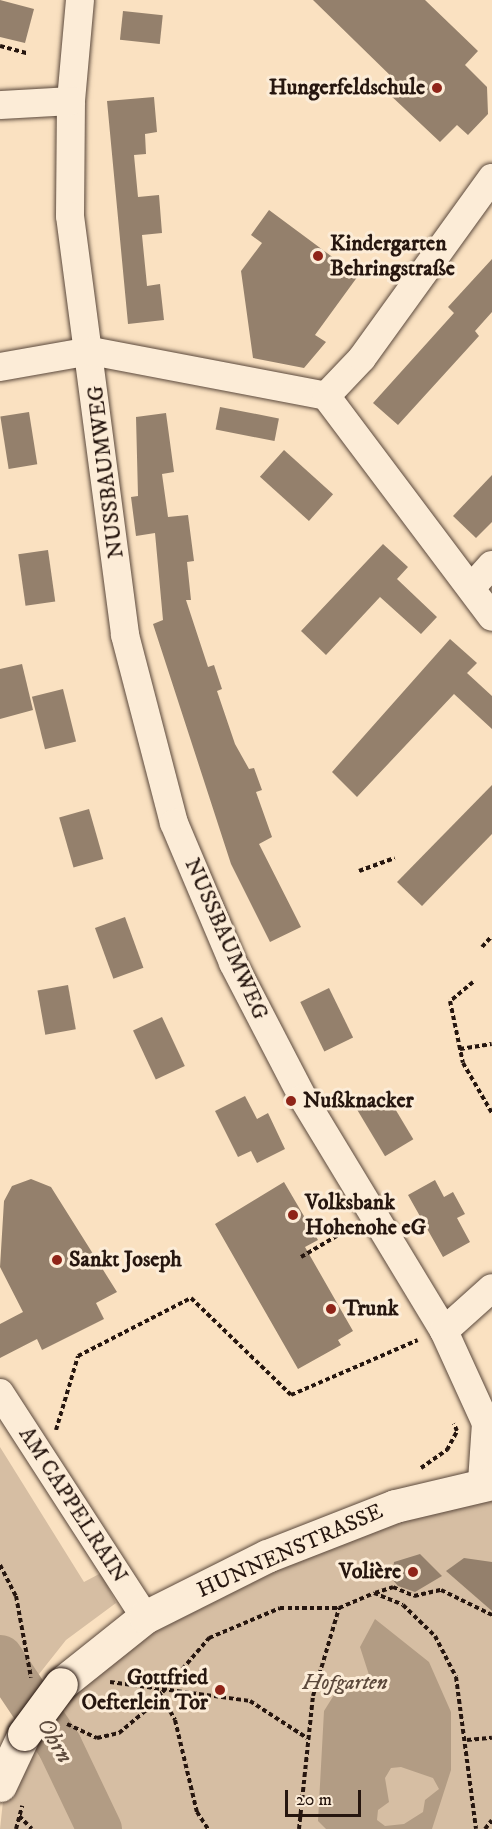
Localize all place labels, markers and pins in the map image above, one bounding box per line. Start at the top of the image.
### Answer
place label: Hungerfeldschule [269,75,425,101]
marker: Hungerfeldschule [430,81,444,95]
place label: Kindergarten Behringstraße [330,230,455,282]
marker: Kindergarten Behringstraße [311,249,325,263]
place label: Nußknacker [303,1088,414,1114]
marker: Nußknacker [284,1094,298,1108]
place label: Volksbank Hohenohe eG [305,1189,426,1240]
marker: Volksbank Hohenohe eG [286,1208,300,1222]
place label: Sankt Joseph [69,1247,182,1273]
marker: Sankt Joseph [50,1253,64,1267]
place label: Trunk [343,1296,399,1322]
marker: Trunk [324,1302,338,1316]
place label: Volière [339,1559,401,1585]
marker: Volière [406,1565,420,1579]
place label: Gottfried Oefterlein Tor [81,1664,208,1716]
marker: Gottfried Oefterlein Tor [213,1683,227,1697]

